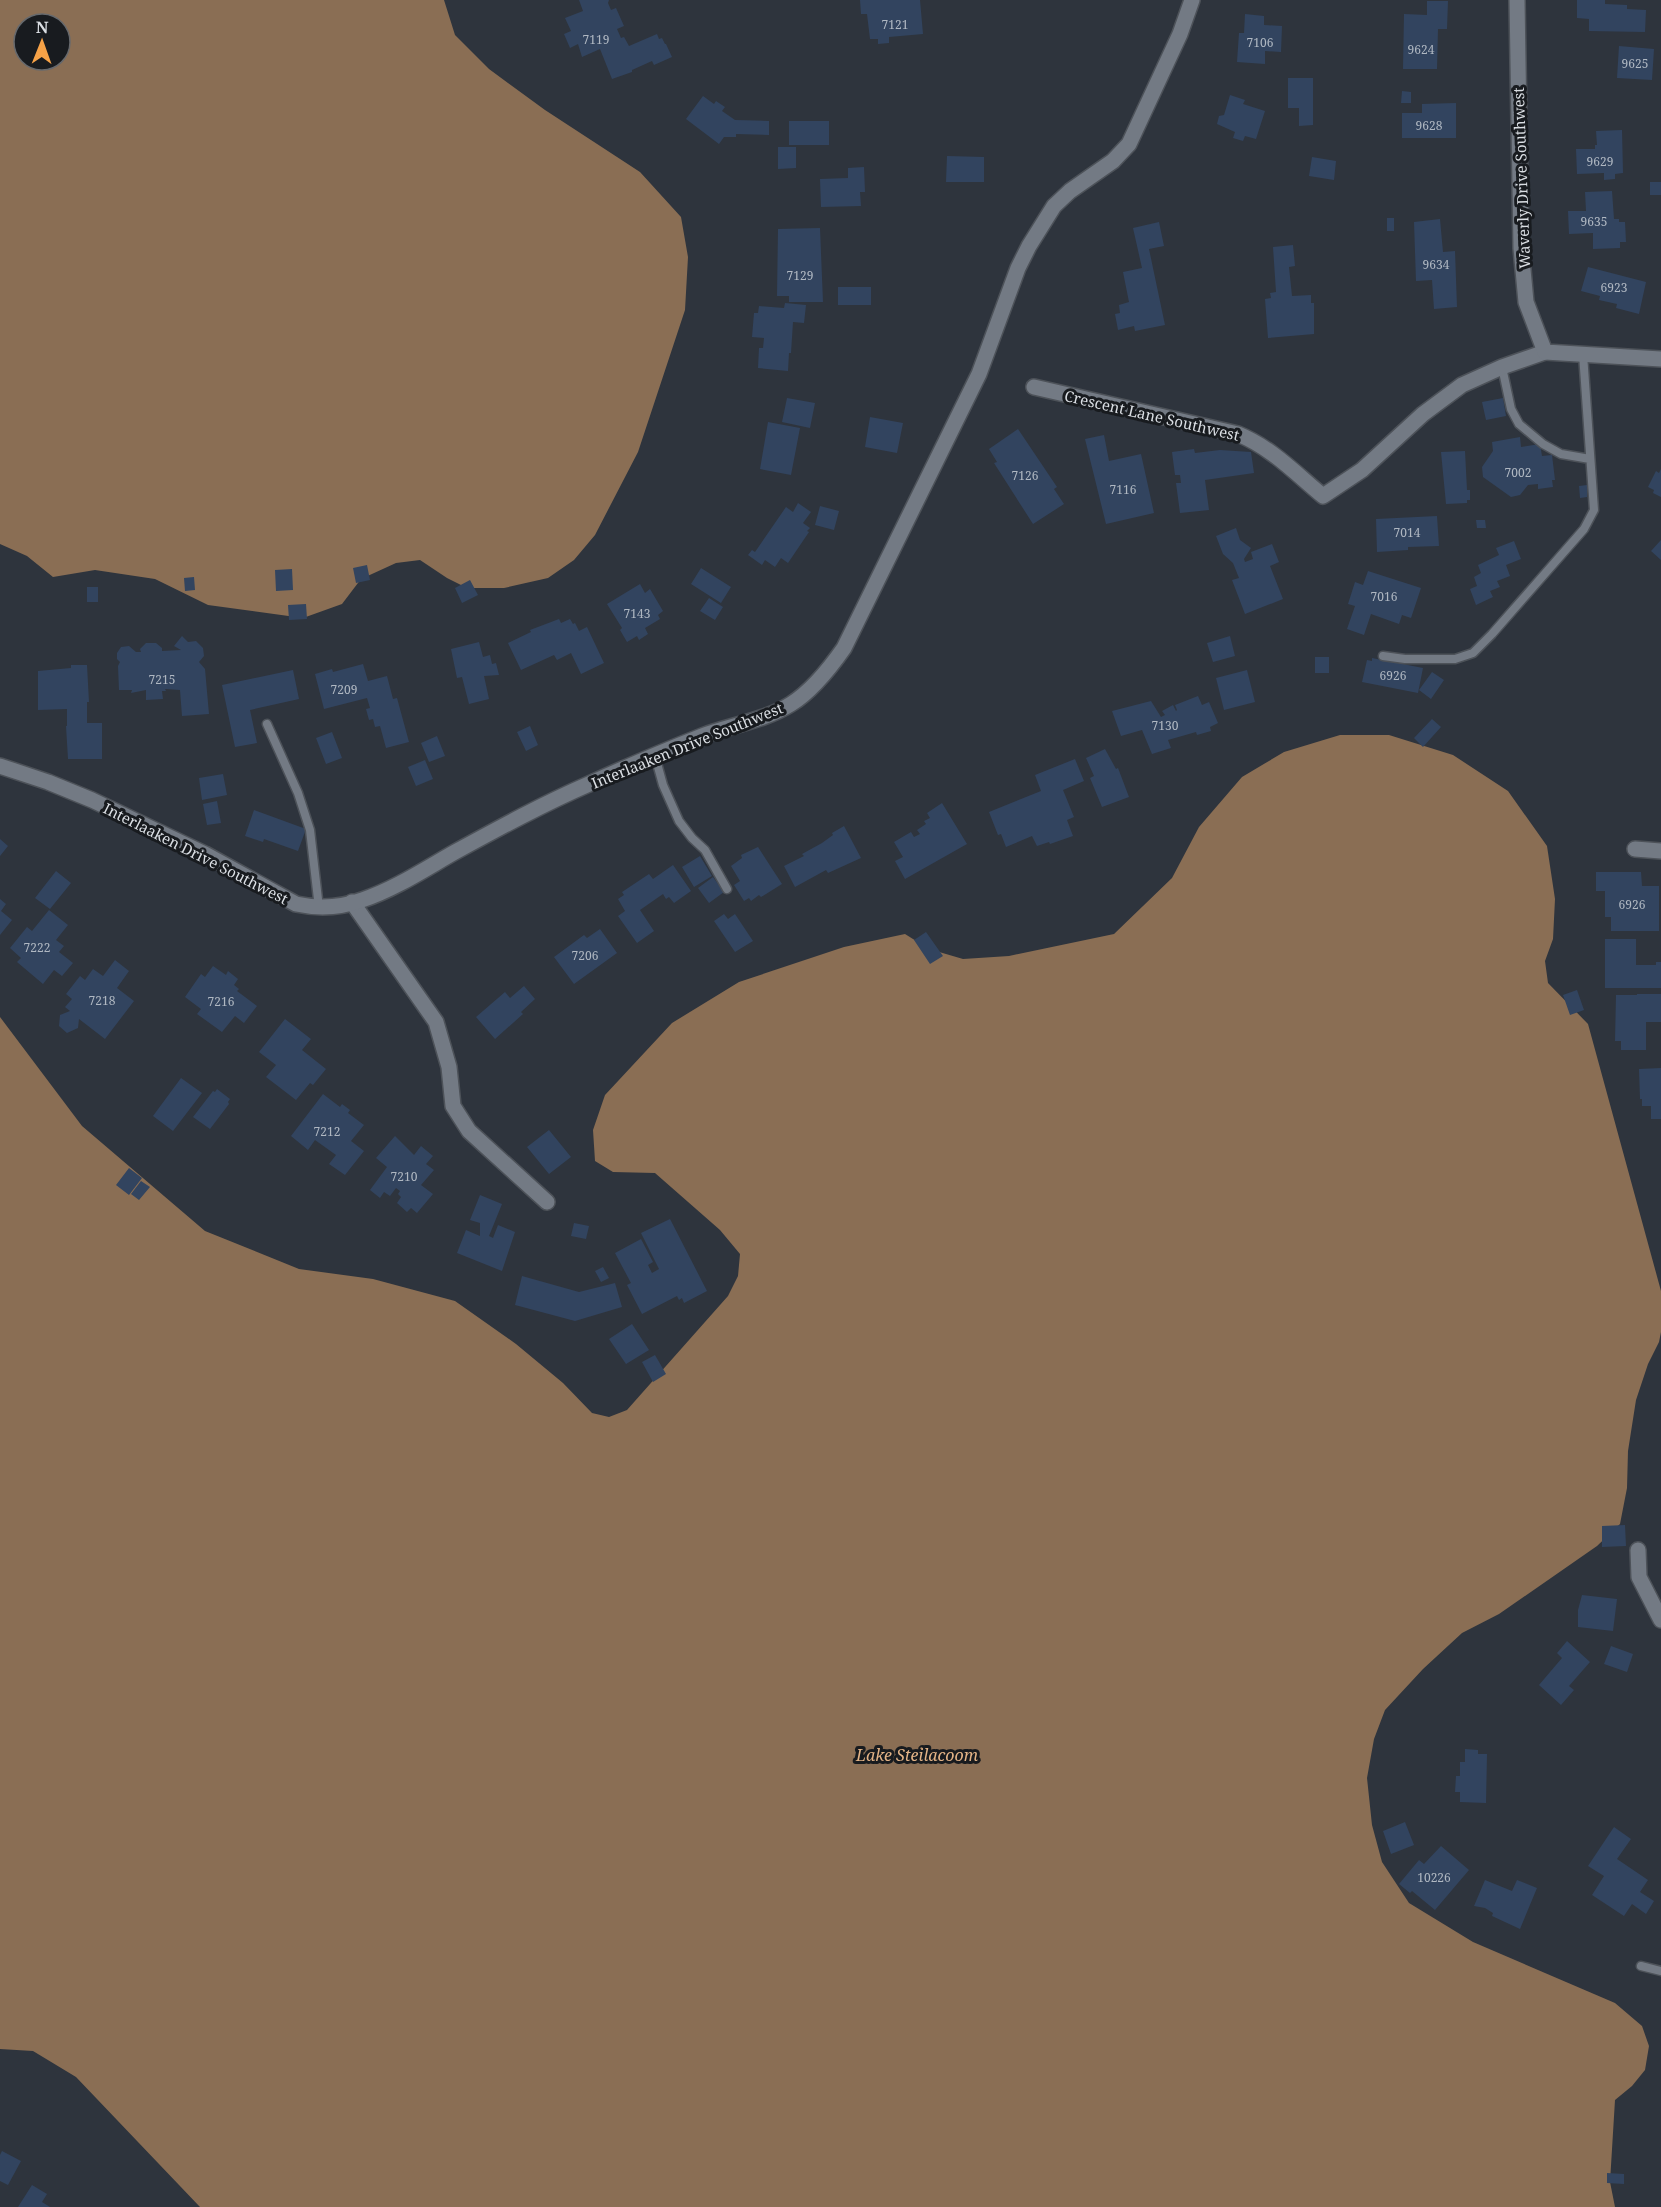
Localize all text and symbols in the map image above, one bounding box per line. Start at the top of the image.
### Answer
north arrow [12,12,72,72]
text: N [36,16,49,38]
house number: 7121 [882,16,908,33]
house number: 7119 [583,31,609,48]
house number: 7106 [1247,34,1274,51]
house number: 9624 [1408,41,1435,58]
house number: 9625 [1622,55,1648,72]
street label: Waverly Drive Southwest [1508,87,1534,269]
house number: 9628 [1416,117,1443,134]
house number: 9629 [1587,153,1613,170]
house number: 9635 [1581,213,1607,230]
house number: 9634 [1423,256,1450,273]
house number: 7129 [787,267,813,284]
house number: 6923 [1601,279,1628,296]
street label: Crescent Lane Southwest [1063,385,1241,445]
house number: 7002 [1505,464,1531,481]
house number: 7126 [1012,467,1039,484]
house number: 7116 [1110,481,1137,498]
house number: 7014 [1394,524,1421,541]
house number: 7016 [1371,588,1398,605]
house number: 7143 [624,605,651,622]
house number: 6926 [1380,667,1407,684]
house number: 7215 [149,671,175,688]
house number: 7209 [331,681,357,698]
street label: Interlaaken Drive Southwest [588,697,786,793]
house number: 7130 [1152,717,1179,734]
street label: Interlaaken Drive Southwest [100,798,292,908]
house number: 6926 [1619,896,1646,913]
house number: 7222 [24,939,50,956]
house number: 7206 [572,947,599,964]
house number: 7218 [89,992,116,1009]
house number: 7216 [208,993,235,1010]
house number: 7212 [314,1123,340,1140]
house number: 7210 [391,1168,418,1185]
water label: Lake Steilacoom [855,1744,979,1766]
house number: 10226 [1417,1869,1451,1886]

